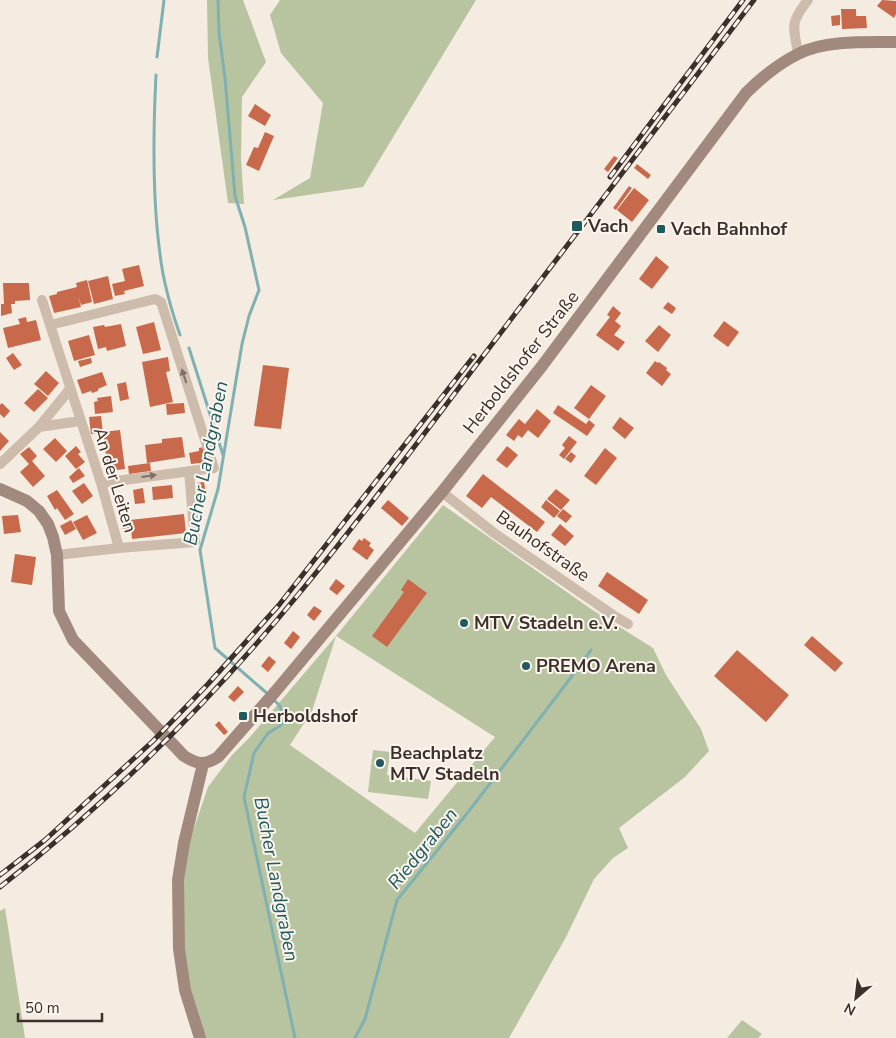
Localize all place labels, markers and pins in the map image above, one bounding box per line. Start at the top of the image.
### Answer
place label: Vach [587,214,629,238]
place label: Vach Bahnhof [670,217,788,241]
marker: Vach [570,219,584,233]
marker: Vach Bahnhof [655,223,667,235]
place label: MTV Stadeln e.V. [474,611,618,635]
marker: MTV Stadeln e.V. [458,617,470,629]
place label: PREMO Arena [536,654,656,678]
marker: PREMO Arena [520,660,532,672]
place label: Herboldshof [253,704,358,728]
marker: Herboldshof [237,710,249,722]
place label: Beachplatz MTV Stadeln [390,741,500,786]
marker: Beachplatz MTV Stadeln [374,757,386,769]

